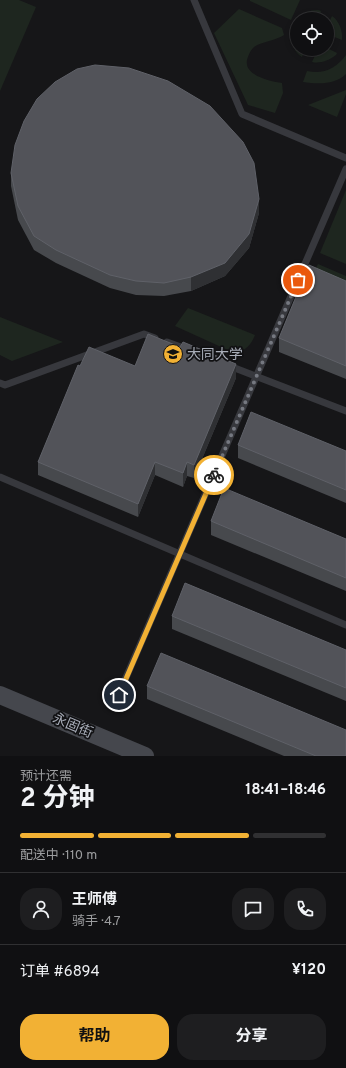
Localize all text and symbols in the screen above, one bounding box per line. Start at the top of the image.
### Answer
map controls [290,12,334,56]
button: locate [290,12,334,56]
pin [281,263,315,297]
icon: bag [287,269,309,291]
school or university icon: 大同大学 [162,343,184,365]
place label: 大同大学 [187,347,243,364]
courier [194,455,234,495]
icon: bike [203,464,225,486]
pin [102,678,136,712]
icon: home [108,684,130,706]
street label: 永固街 [50,710,95,742]
text: 预计还需 [20,769,72,785]
text: 18:41–18:46 [245,781,326,800]
text: 2 分钟 [20,783,94,816]
text: 配送中 · 110 m [20,848,97,864]
button: person [20,888,62,930]
button: chat [232,888,274,930]
button: phone [284,888,326,930]
text: 王师傅 [72,891,117,910]
text: 骑手 · 4.7 [72,914,121,930]
text: ¥120 [292,961,326,980]
text: 订单 #6894 [20,963,100,982]
button: 帮助 [20,1014,169,1060]
button: 分享 [177,1014,326,1060]

